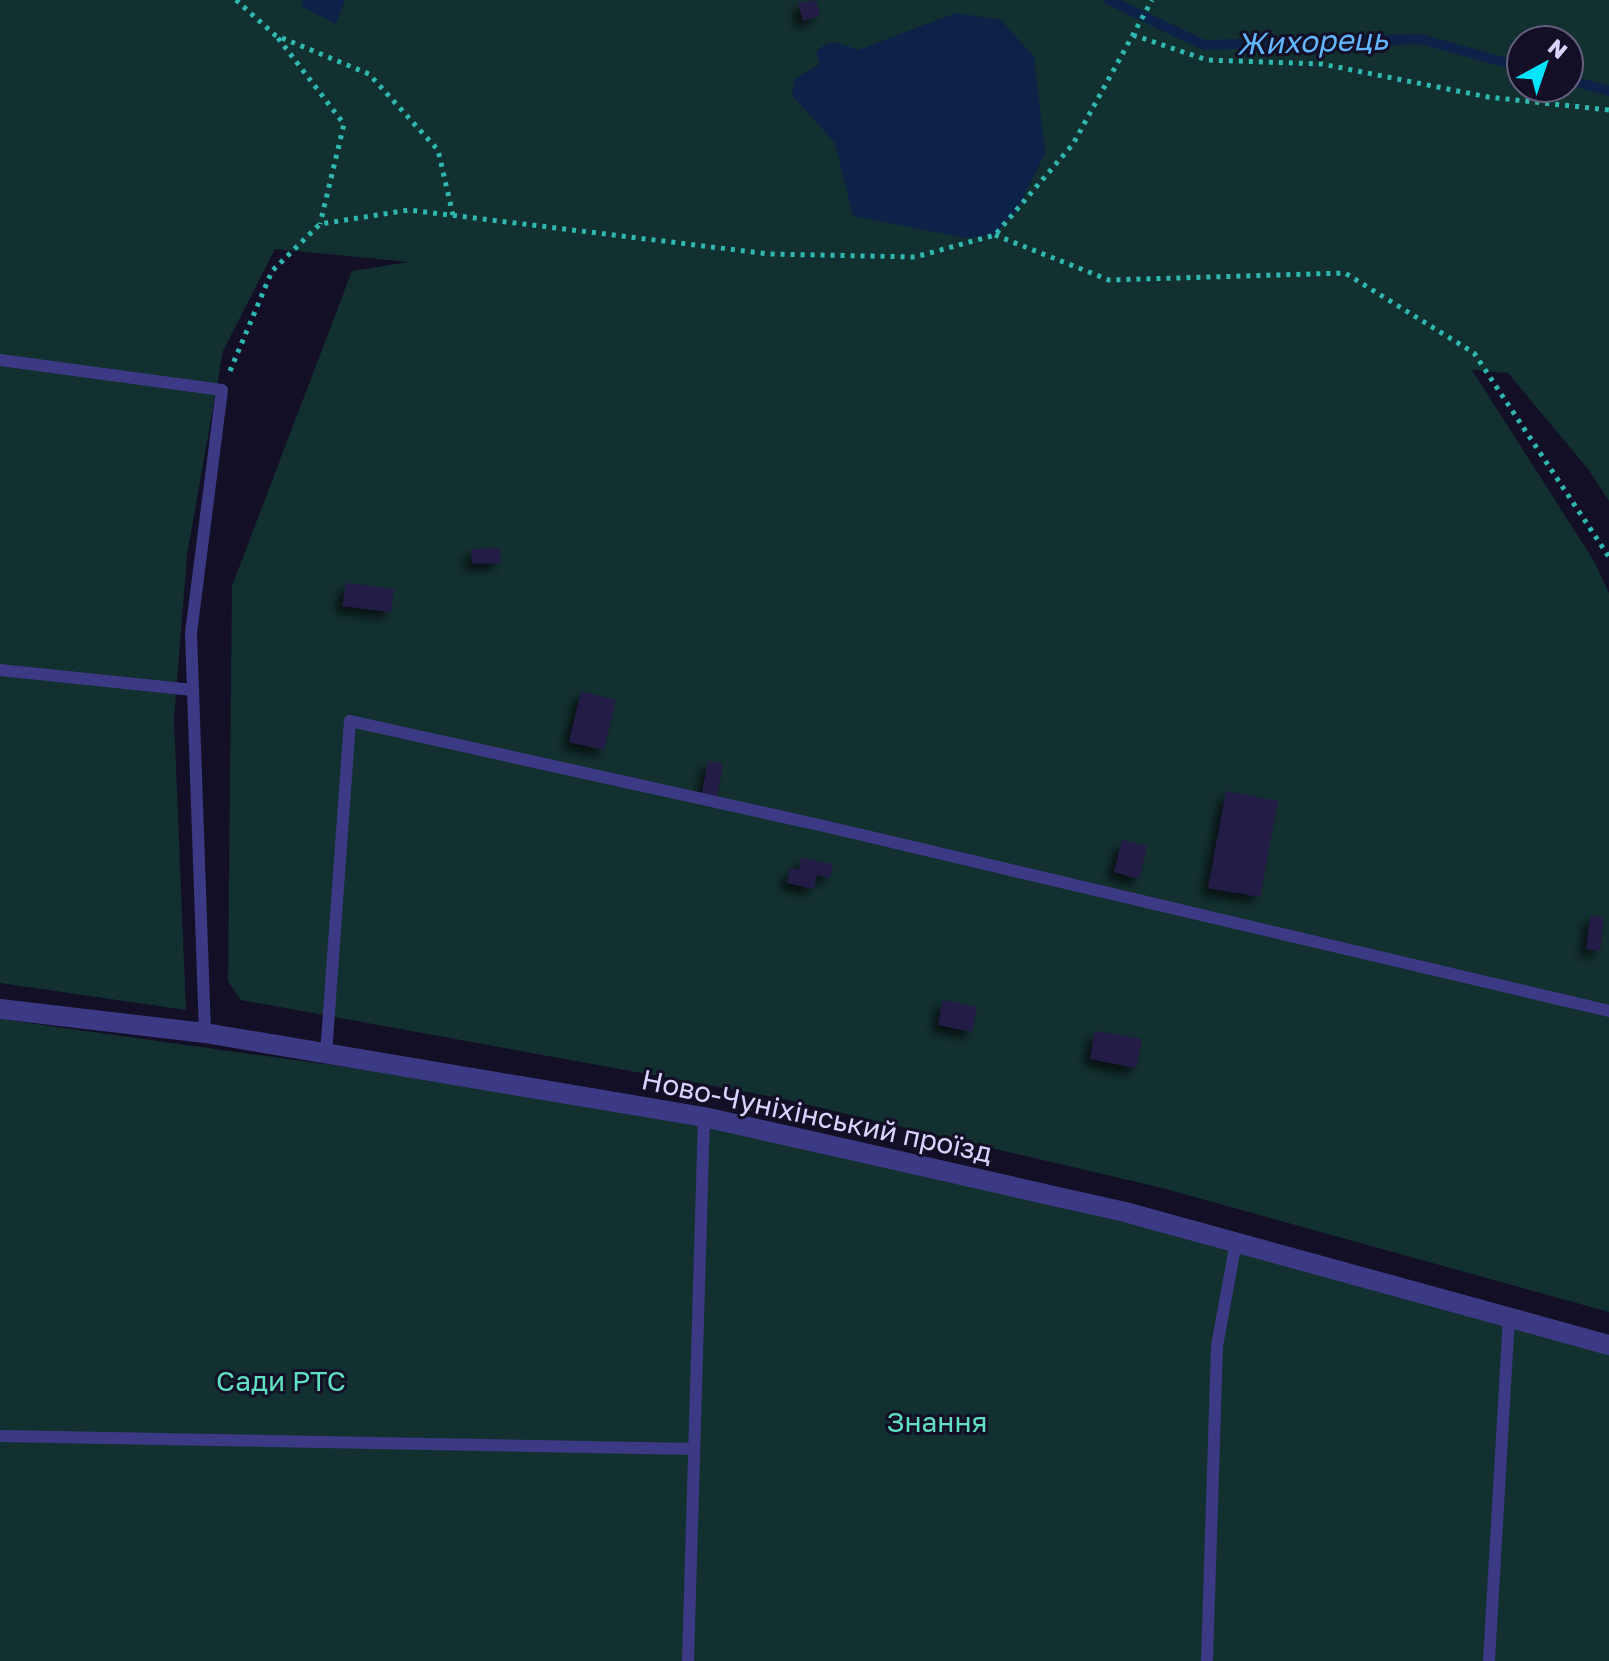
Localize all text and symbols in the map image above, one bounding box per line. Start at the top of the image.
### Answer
water label: Жихорець [1236,20,1389,62]
north arrow [1505,24,1585,104]
text: N [1543,33,1573,64]
street label: Ново-Чуніхінський проїзд [639,1062,995,1169]
park label: Сади РТС [216,1364,346,1397]
park label: Знання [887,1405,987,1438]

